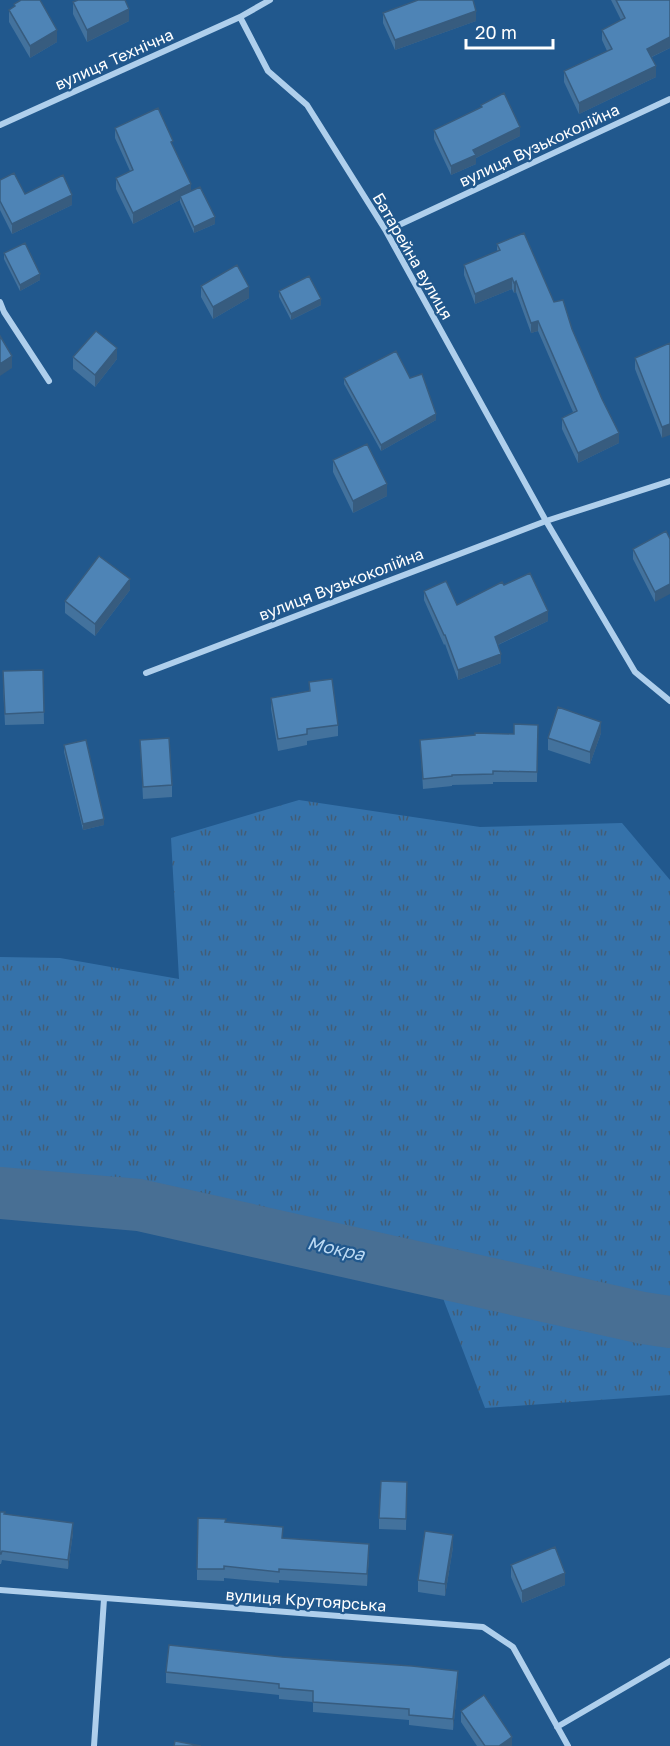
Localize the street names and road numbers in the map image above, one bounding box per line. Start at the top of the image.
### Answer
street label: вулиця Технічна [52,24,176,94]
street label: вулиця Вузькоколійна [456,99,622,191]
street label: Батарейна вулиця [368,189,458,323]
street label: вулиця Вузькоколійна [256,543,426,625]
street label: вулиця Крутоярська [225,1584,387,1616]

